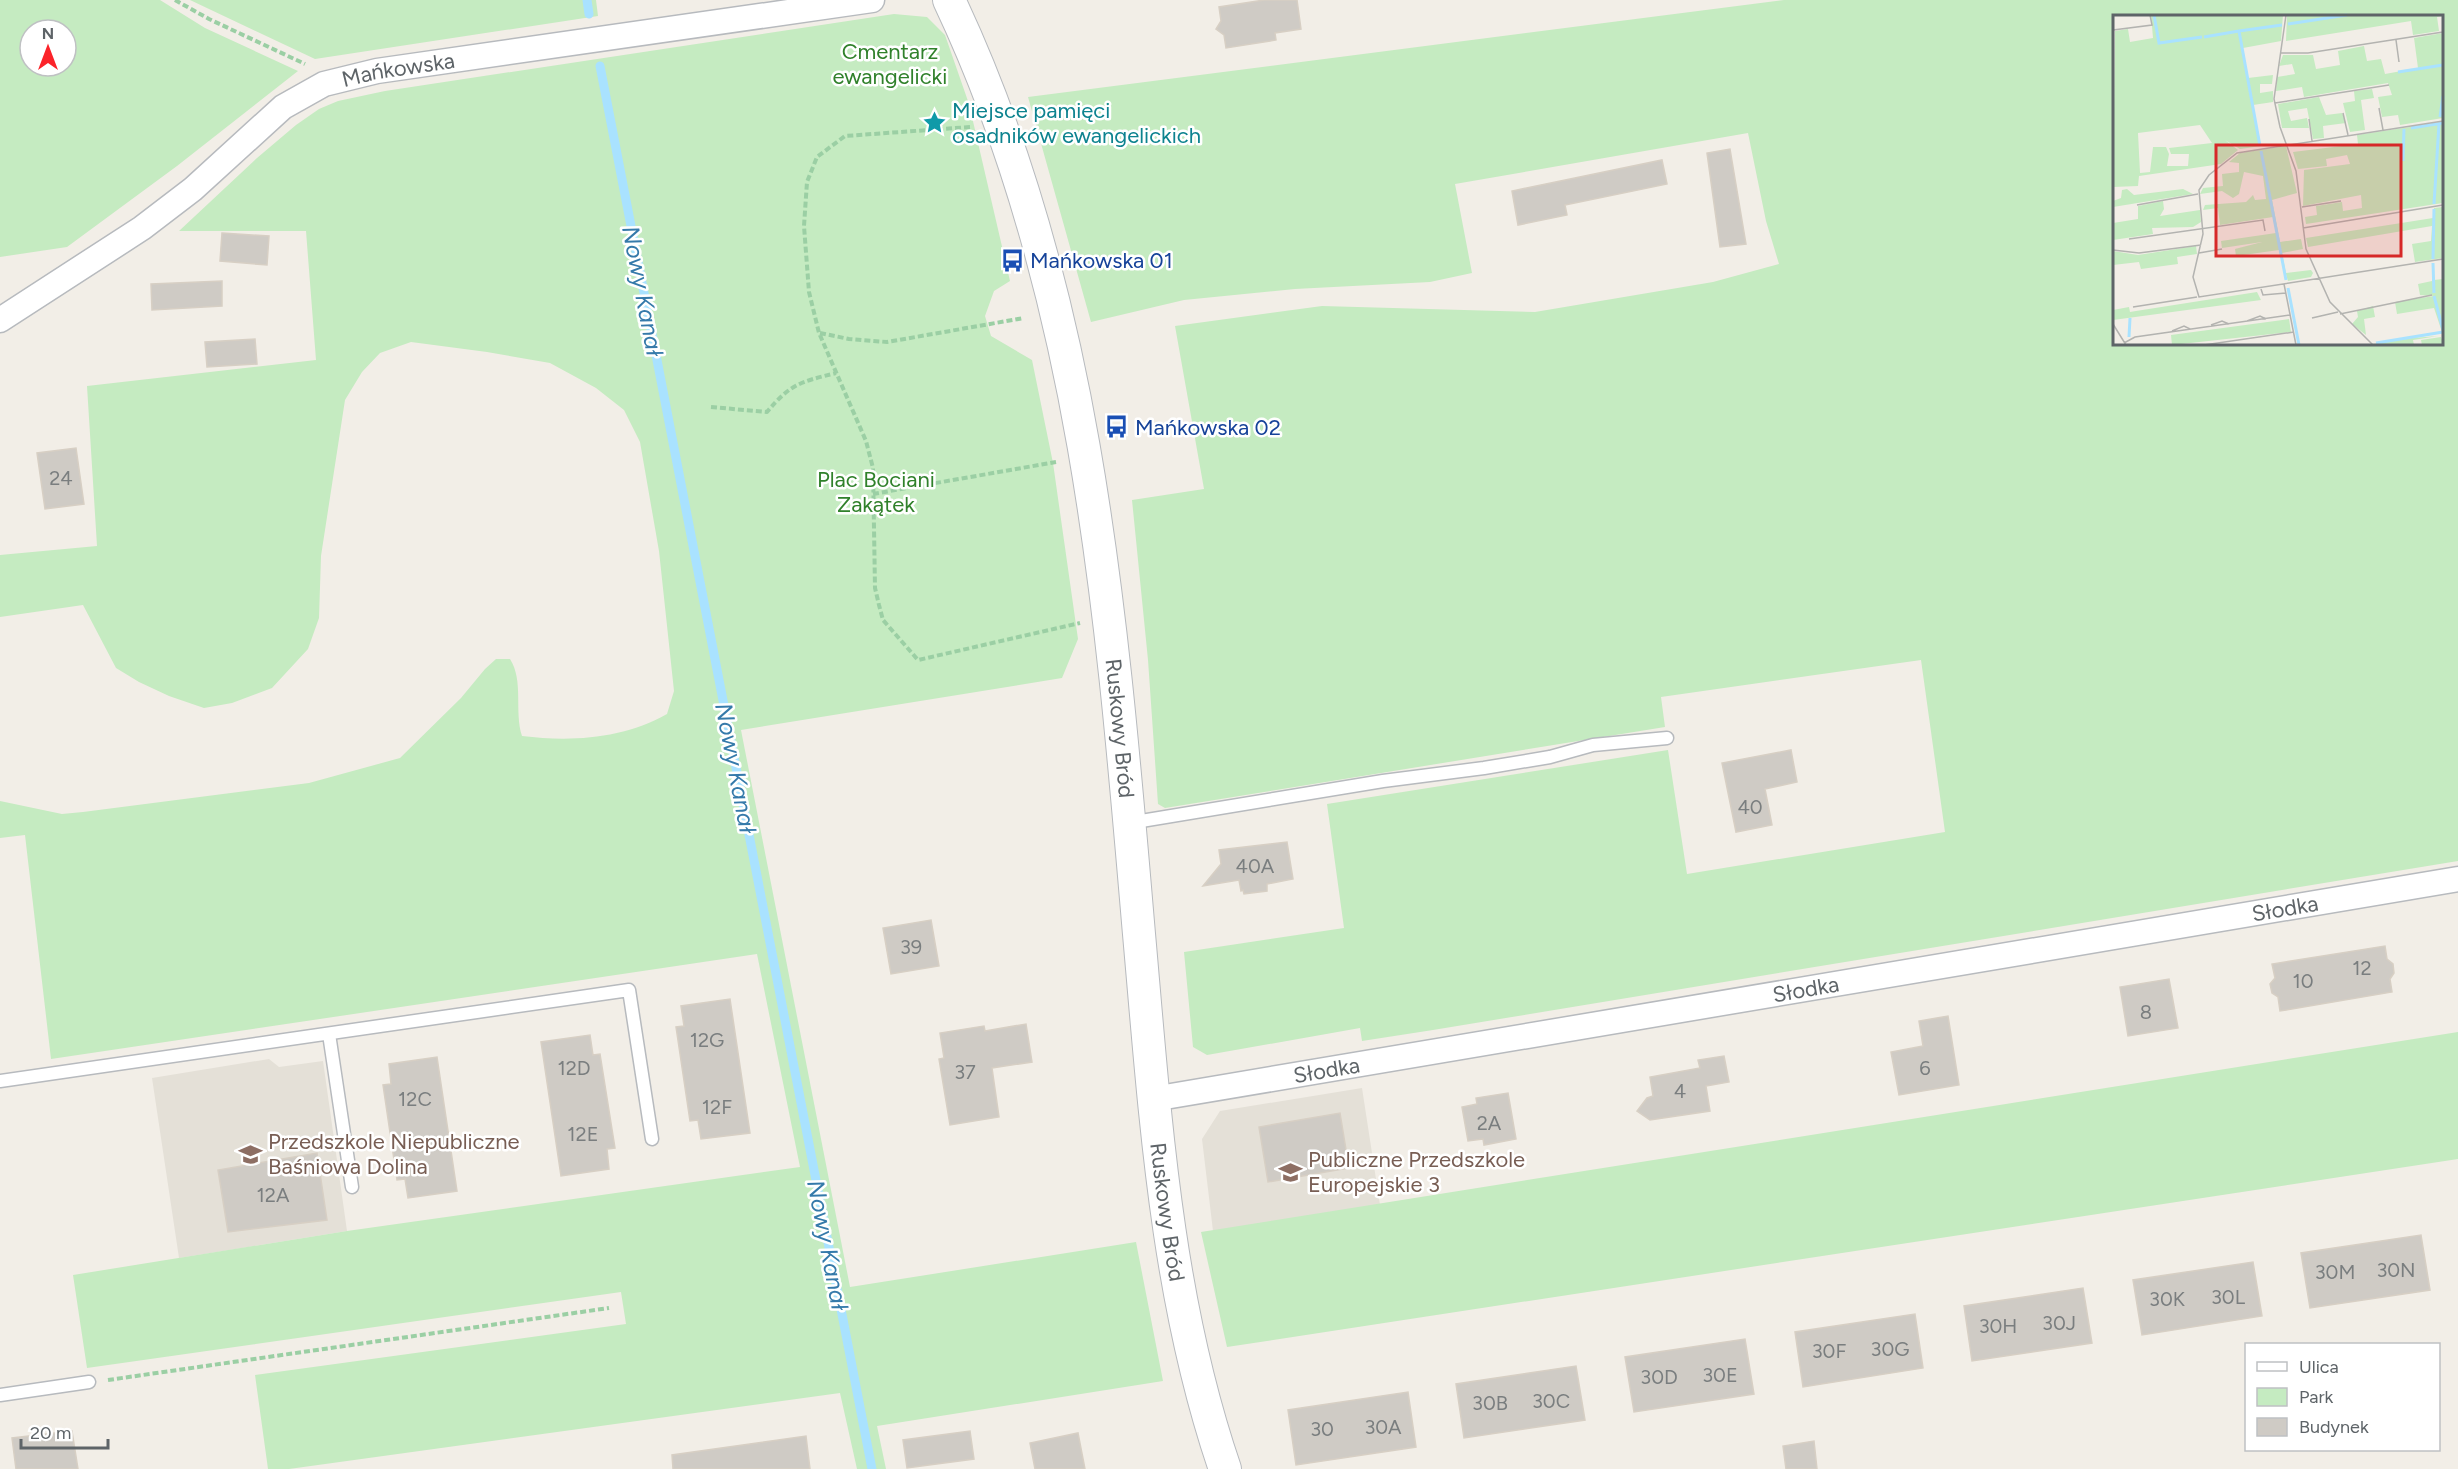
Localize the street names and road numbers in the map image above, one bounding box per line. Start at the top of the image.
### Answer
street label: Mańkowska [339,47,457,93]
street label: Ruskowy Bród [1100,657,1141,799]
street label: Słodka [2250,889,2320,927]
street label: Słodka [1770,970,1841,1008]
street label: Słodka [1291,1051,1362,1089]
street label: Ruskowy Bród [1145,1141,1191,1283]

